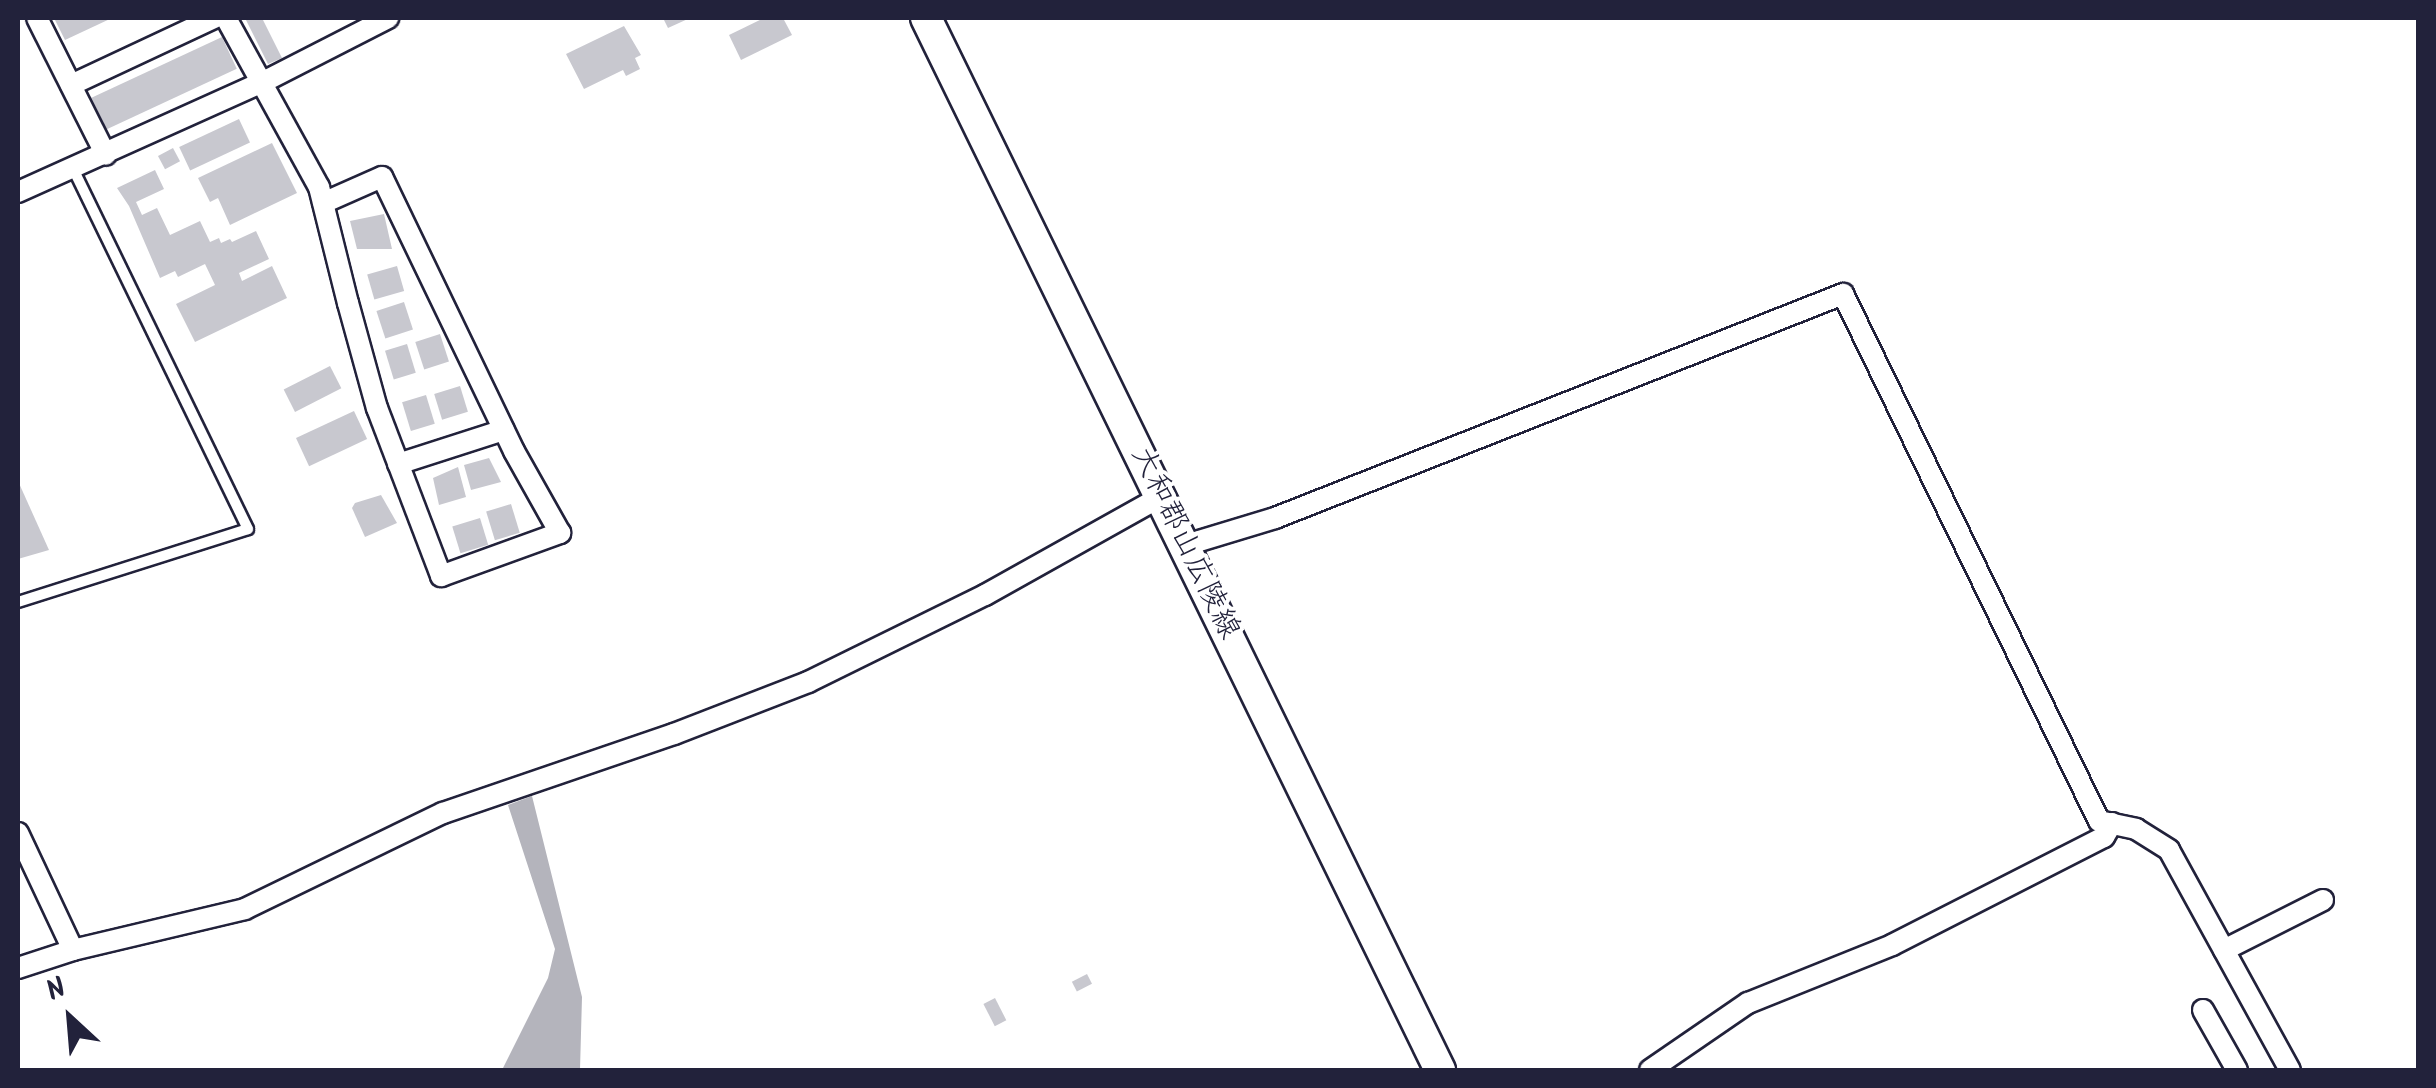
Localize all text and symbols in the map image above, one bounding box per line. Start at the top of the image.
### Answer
street label: 大和郡山広陵線 [1123,441,1247,645]
text: N [39,966,74,1015]
north arrow [20,968,120,1068]

